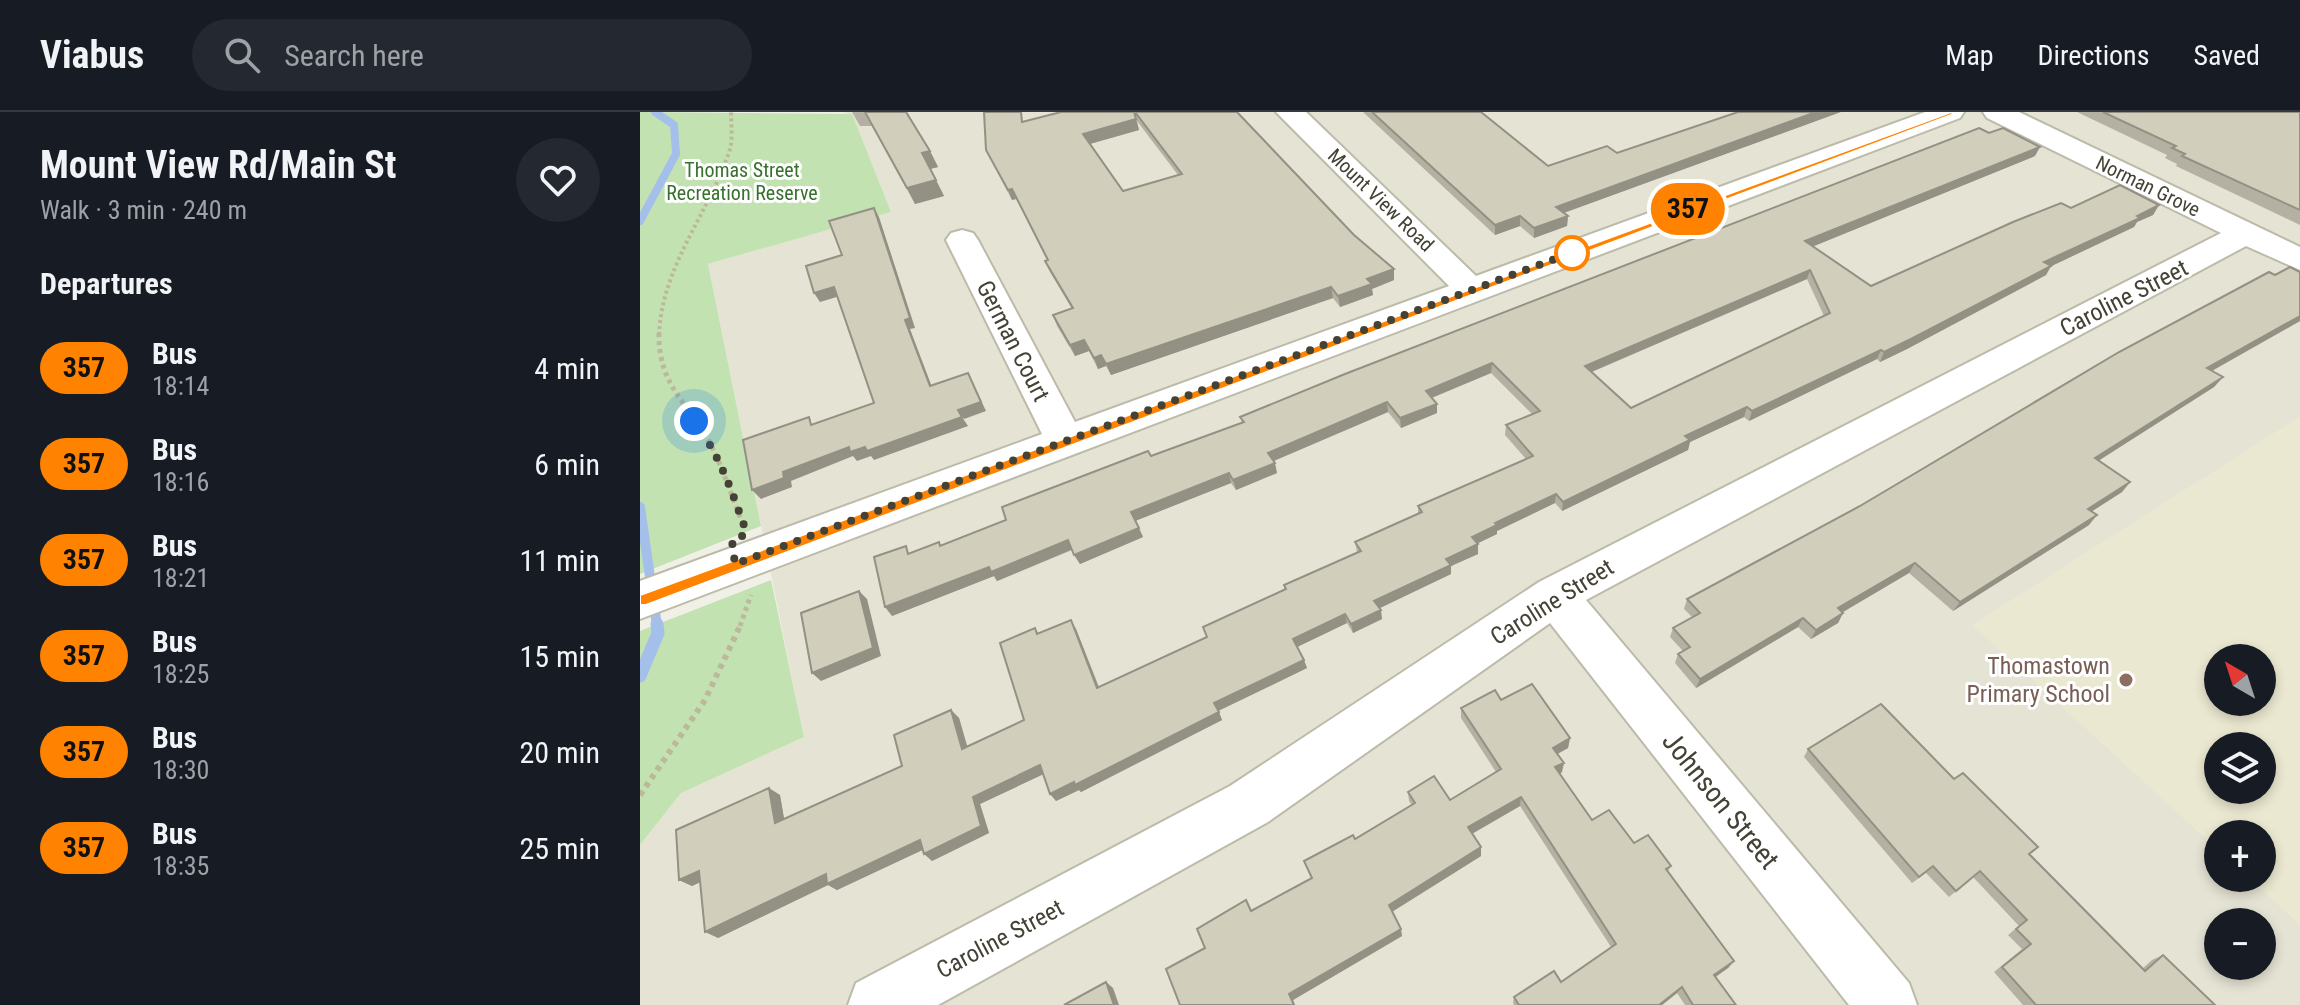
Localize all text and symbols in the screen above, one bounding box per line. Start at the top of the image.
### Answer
search box [192,19,752,91]
text: Viabus [40,33,144,77]
icon: search [220,33,264,77]
text: Search here [284,38,424,73]
text: Map [1945,39,1994,72]
text: Directions [2038,39,2149,72]
text: Saved [2193,39,2260,72]
button: heart [516,138,600,222]
text: Mount View Rd/Main St [40,143,396,187]
street label: Mount View Road [1323,143,1439,257]
street label: Norman Grove [2092,150,2204,222]
park label: Thomas Street Recreation Reserve [666,158,818,205]
line badge: 357 [1642,183,1734,235]
text: 357 [1667,192,1709,225]
text: Walk · 3 min · 240 m [40,195,247,225]
unlabelled marker [1555,236,1589,270]
street label: Caroline Street [2055,254,2193,342]
text: Departures [40,266,173,301]
street label: German Court [971,276,1055,406]
text: Bus [152,336,197,371]
text: 357 [63,351,105,384]
text: 4 min [534,351,600,386]
text: 18:14 [152,371,209,401]
your location [674,401,714,441]
text: Bus [152,432,197,467]
text: 357 [63,447,105,480]
text: 6 min [534,447,600,482]
text: 18:16 [152,467,209,497]
text: Bus [152,528,197,563]
text: 357 [63,543,105,576]
text: 11 min [519,543,600,578]
street label: Caroline Street [1485,553,1619,651]
text: 18:21 [152,563,209,593]
text: Bus [152,624,197,659]
text: 357 [63,639,105,672]
text: 15 min [519,639,600,674]
north arrow [2204,644,2276,716]
map controls [2204,644,2276,980]
place label: Thomastown Primary School [1967,652,2110,708]
text: 18:25 [152,659,209,689]
marker: Thomastown Primary School [2117,671,2135,689]
text: Bus [152,720,197,755]
street label: Johnson Street [1655,725,1786,876]
button: layers [2204,732,2276,804]
text: 357 [63,735,105,768]
text: 20 min [519,735,600,770]
text: 18:30 [152,755,209,785]
text: Bus [152,816,197,851]
button: + [2204,820,2276,892]
text: 357 [63,831,105,864]
text: 25 min [519,831,600,866]
text: 18:35 [152,851,209,881]
street label: Caroline Street [932,894,1068,984]
button: − [2204,908,2276,980]

